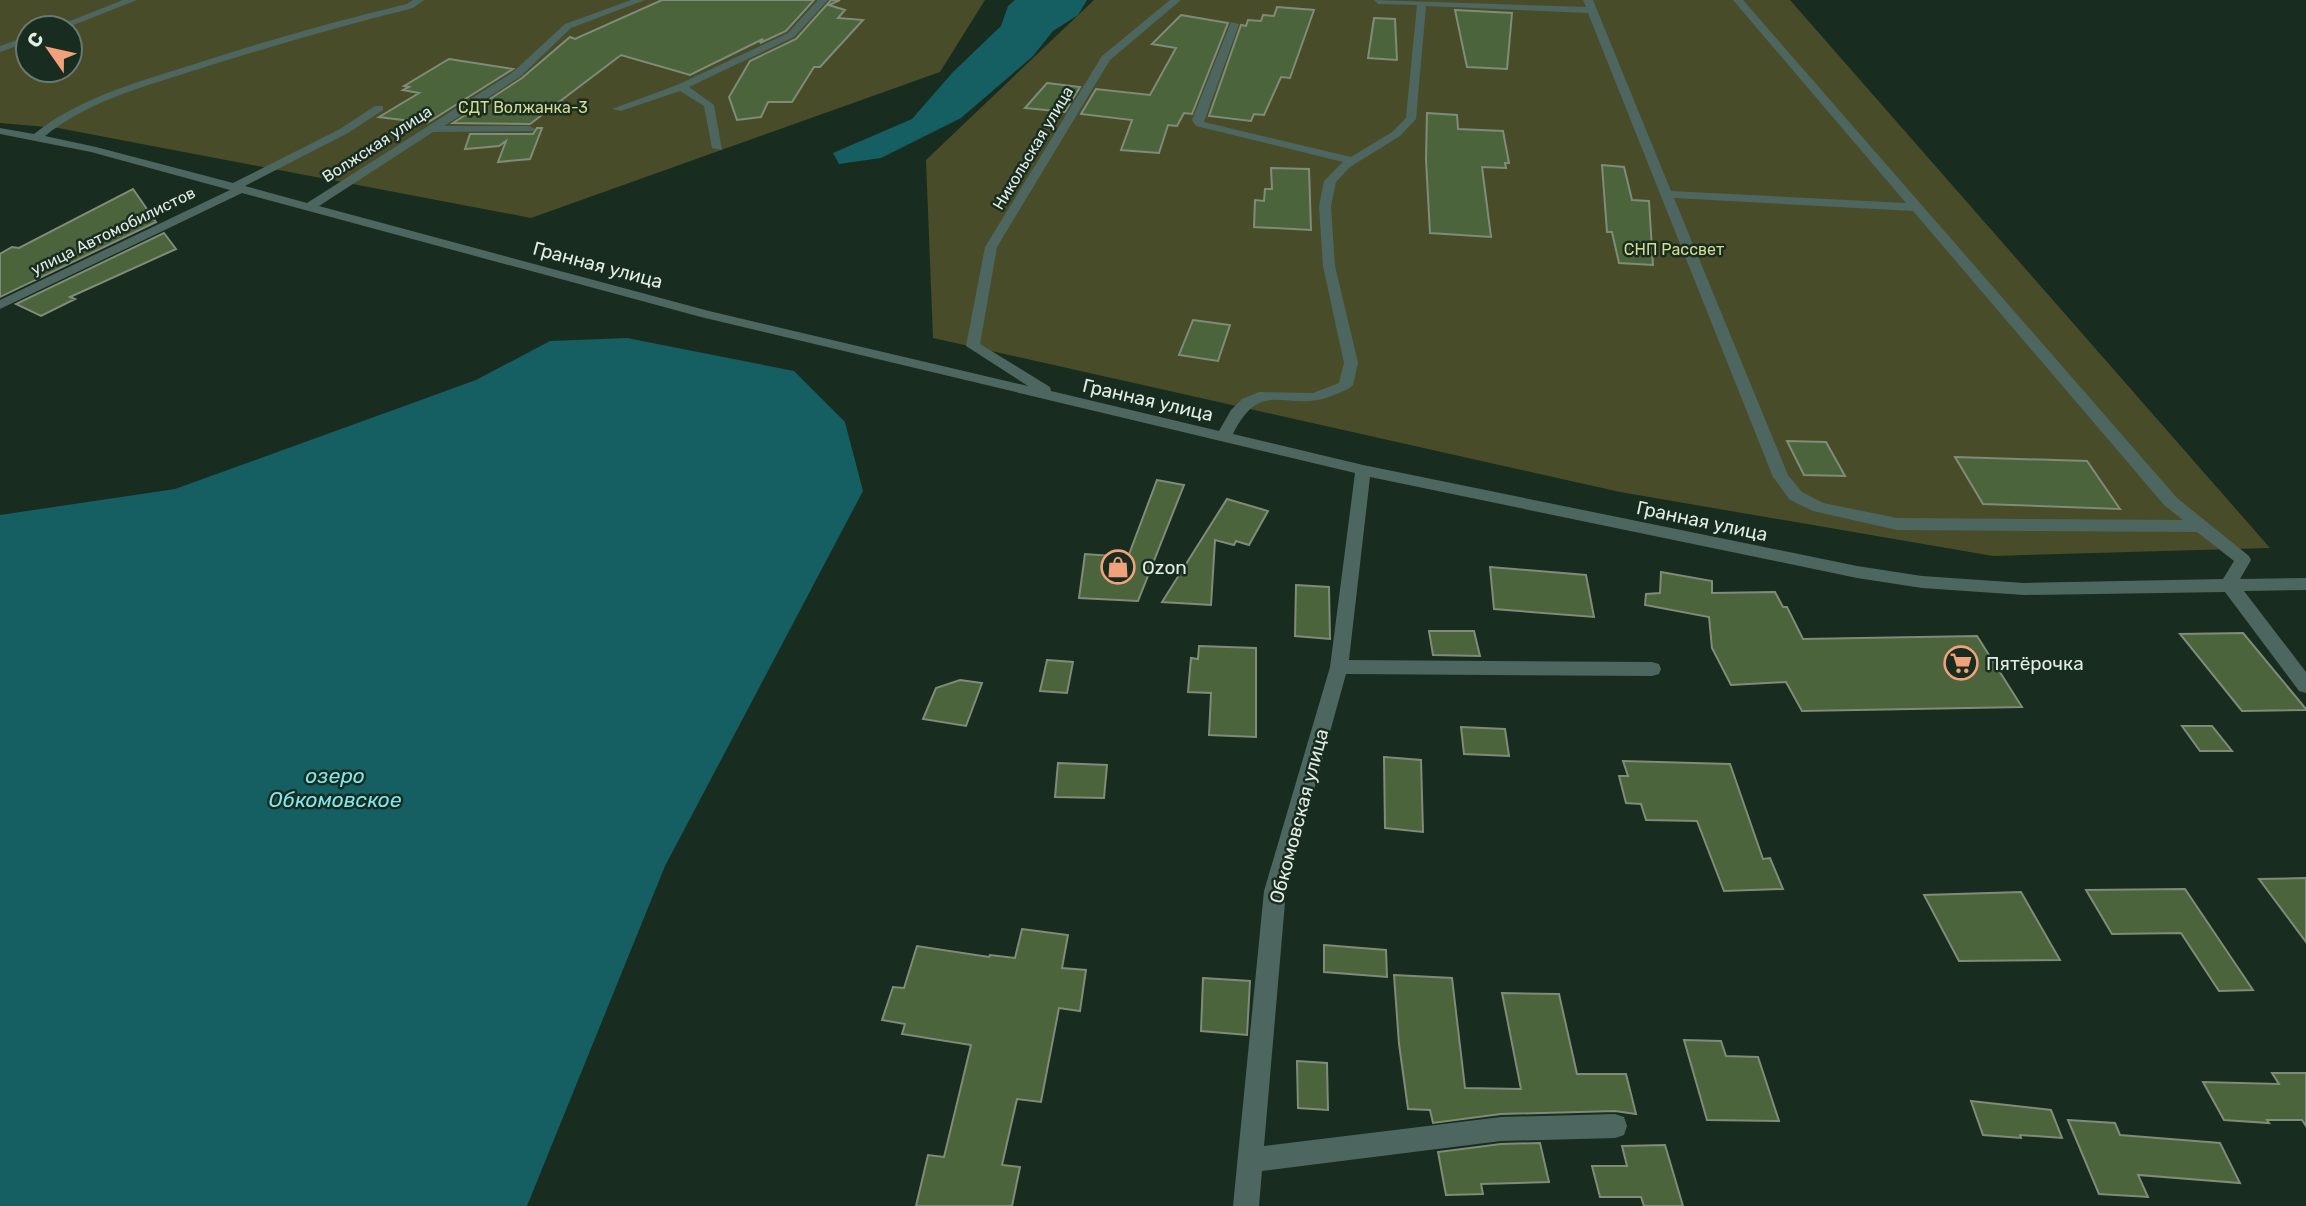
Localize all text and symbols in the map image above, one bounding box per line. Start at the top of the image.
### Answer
north arrow [14,14,84,84]
text: С [22,28,49,52]
street label: Никольская улица [989,83,1077,213]
park label: СДТ Волжанка-3 [458,98,588,117]
street label: Волжская улица [319,102,435,186]
street label: улица Автомобилистов [28,183,198,279]
street label: Гранная улица [531,237,665,293]
park label: СНП Рассвет [1624,240,1724,259]
street label: Гранная улица [1080,374,1216,426]
street label: Гранная улица [1634,496,1770,546]
shop icon: Ozon [1099,548,1137,586]
place label: Ozon [1142,556,1187,579]
supermarket icon: Пятёрочка [1942,644,1980,682]
place label: Пятёрочка [1986,652,2084,675]
street label: Обкомовская улица [1265,726,1333,906]
water label: озеро Обкомовское [269,763,402,812]

